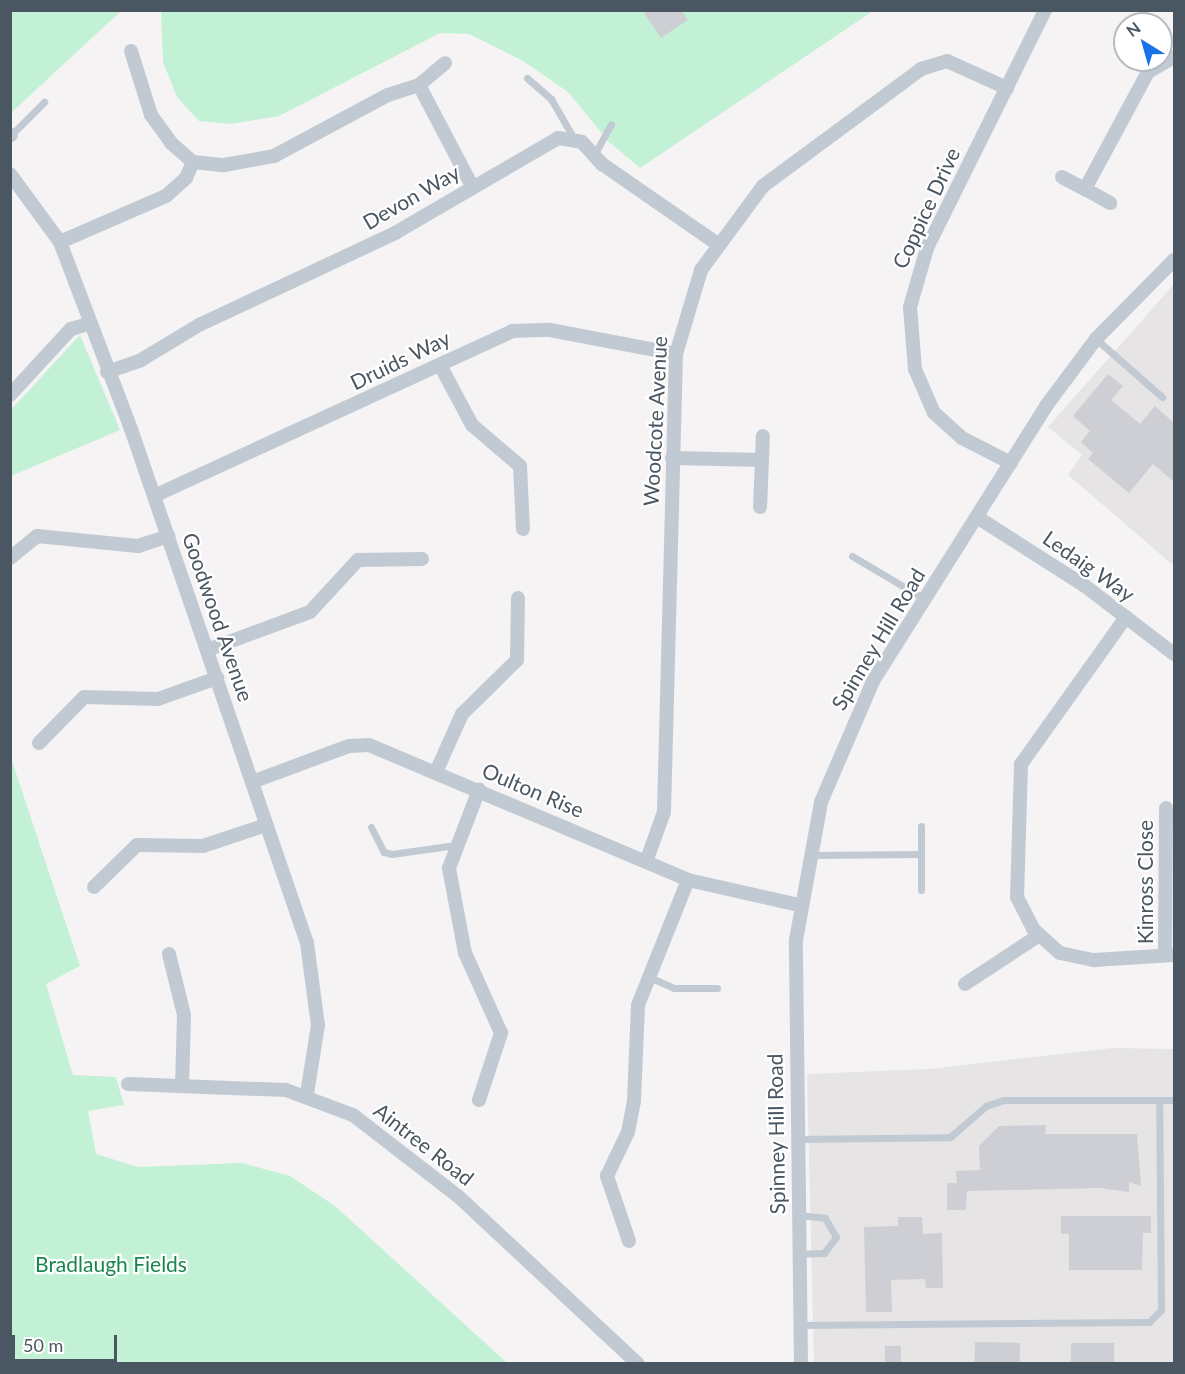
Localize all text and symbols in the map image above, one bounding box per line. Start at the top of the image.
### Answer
north arrow [1113,12,1173,72]
text: N [1122,18,1144,40]
street label: Coppice Drive [887,143,965,273]
street label: Devon Way [358,159,464,235]
street label: Druids Way [346,325,454,395]
street label: Woodcote Avenue [638,335,672,507]
street label: Ledaig Way [1038,525,1140,607]
street label: Goodwood Avenue [177,529,259,705]
street label: Spinney Hill Road [826,563,930,715]
street label: Oulton Rise [478,757,588,823]
street label: Kinross Close [1132,820,1158,944]
street label: Spinney Hill Road [762,1053,790,1215]
street label: Aintree Road [369,1097,479,1191]
park label: Bradlaugh Fields [35,1251,187,1277]
scale bar [15,1323,120,1361]
text: 50 m [23,1334,63,1356]

